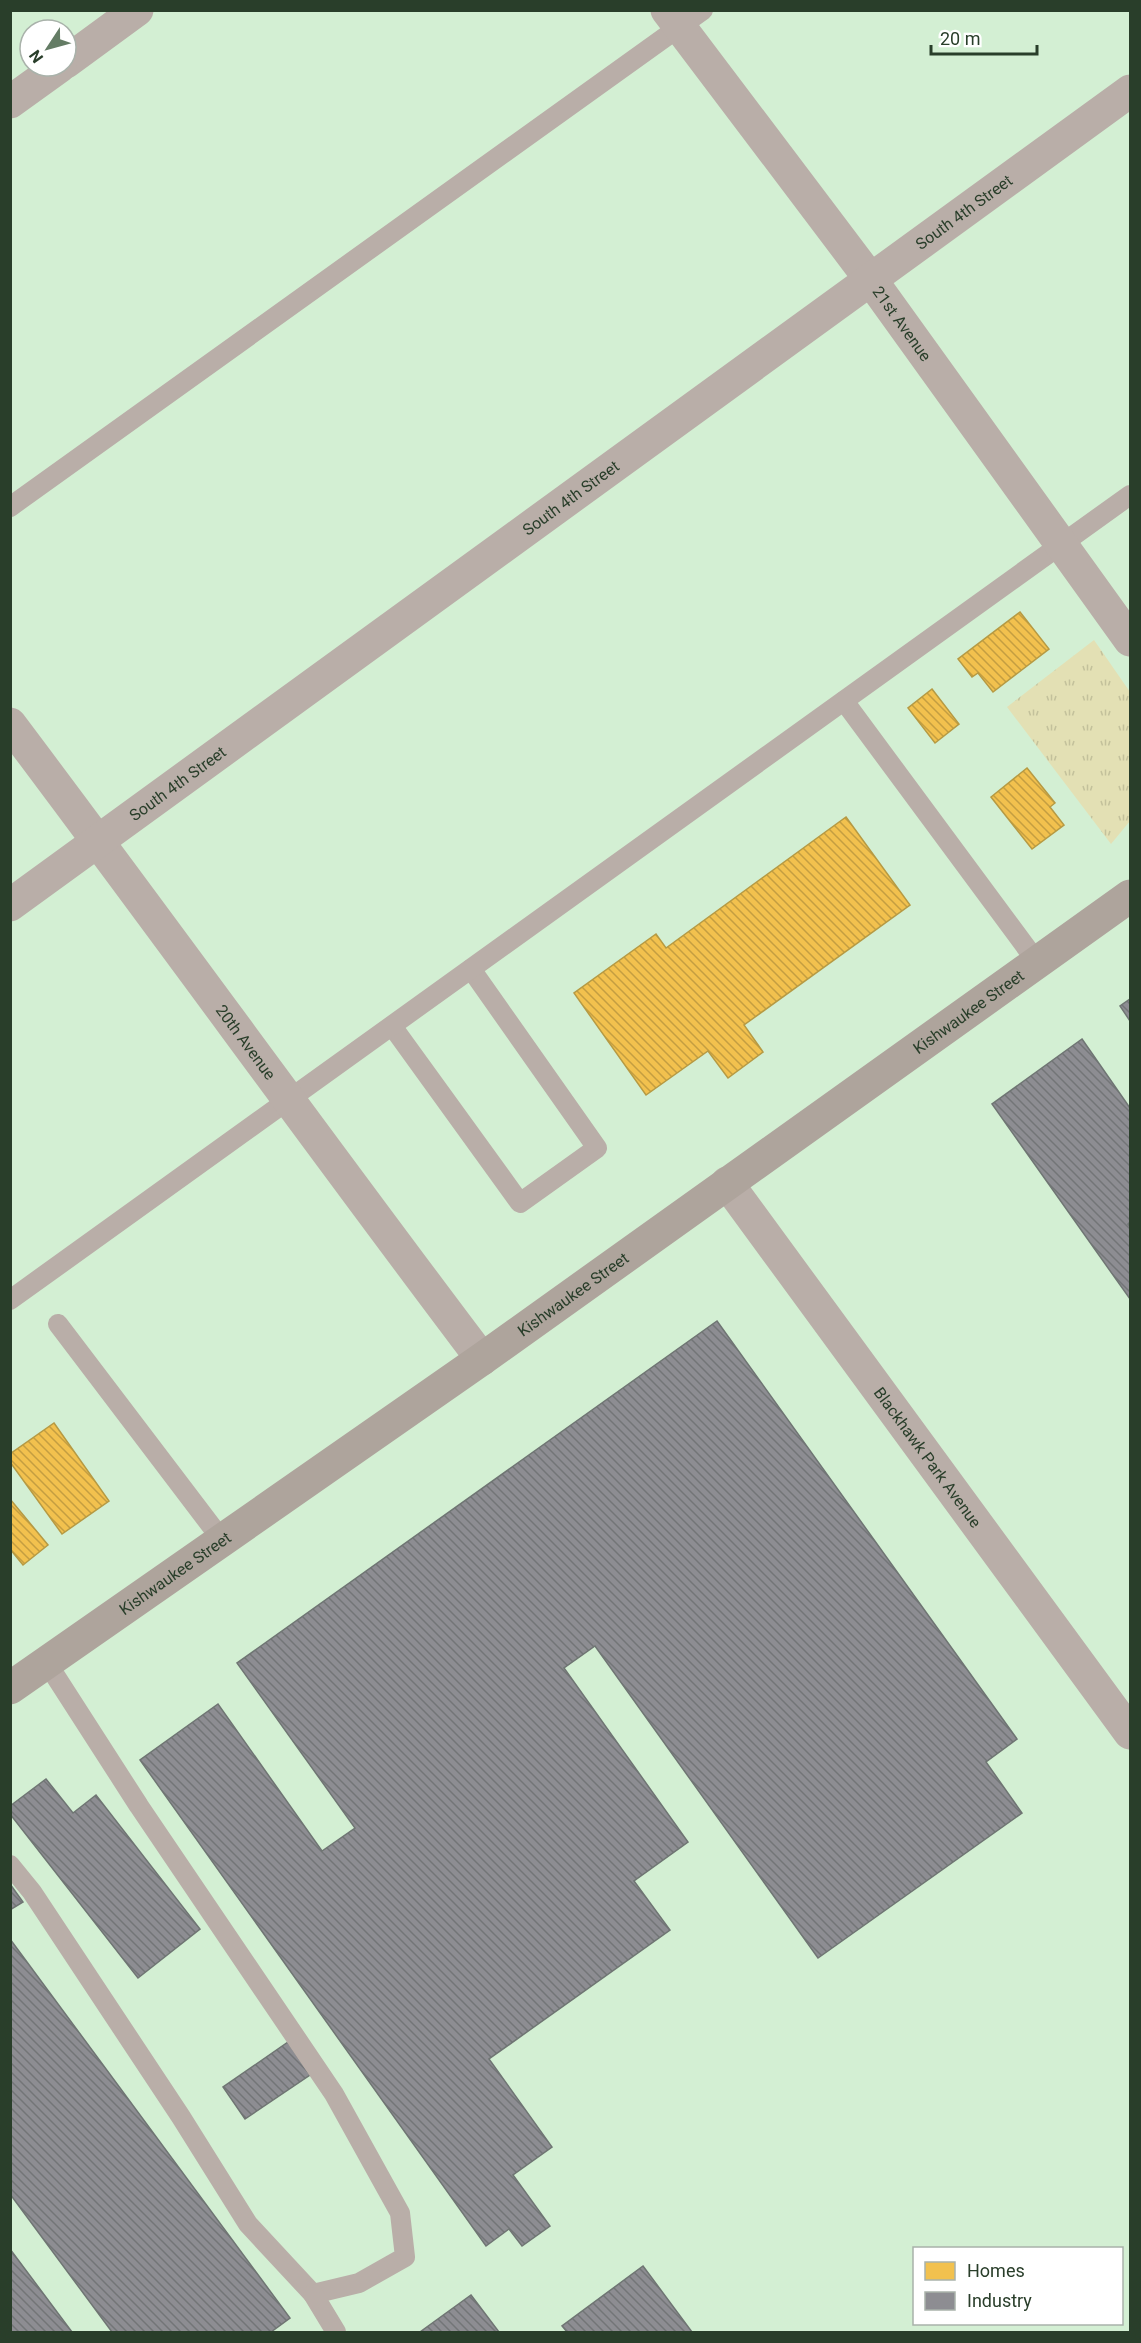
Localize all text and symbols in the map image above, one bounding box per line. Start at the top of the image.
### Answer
north arrow [18,18,78,78]
scale bar [931,18,1038,56]
text: 20 m [940,28,980,49]
text: N [25,46,47,67]
street label: South 4th Street [912,171,1016,254]
street label: 21st Avenue [869,283,935,365]
street label: South 4th Street [519,457,623,539]
street label: South 4th Street [126,742,230,825]
street label: Kishwaukee Street [909,966,1028,1058]
street label: 20th Avenue [212,1001,280,1083]
street label: Kishwaukee Street [514,1248,632,1341]
street label: Blackhawk Park Avenue [870,1384,985,1531]
street label: Kishwaukee Street [116,1528,235,1619]
legend [913,2247,1123,2325]
text: Homes [967,2260,1025,2281]
text: Industry [967,2290,1032,2311]

